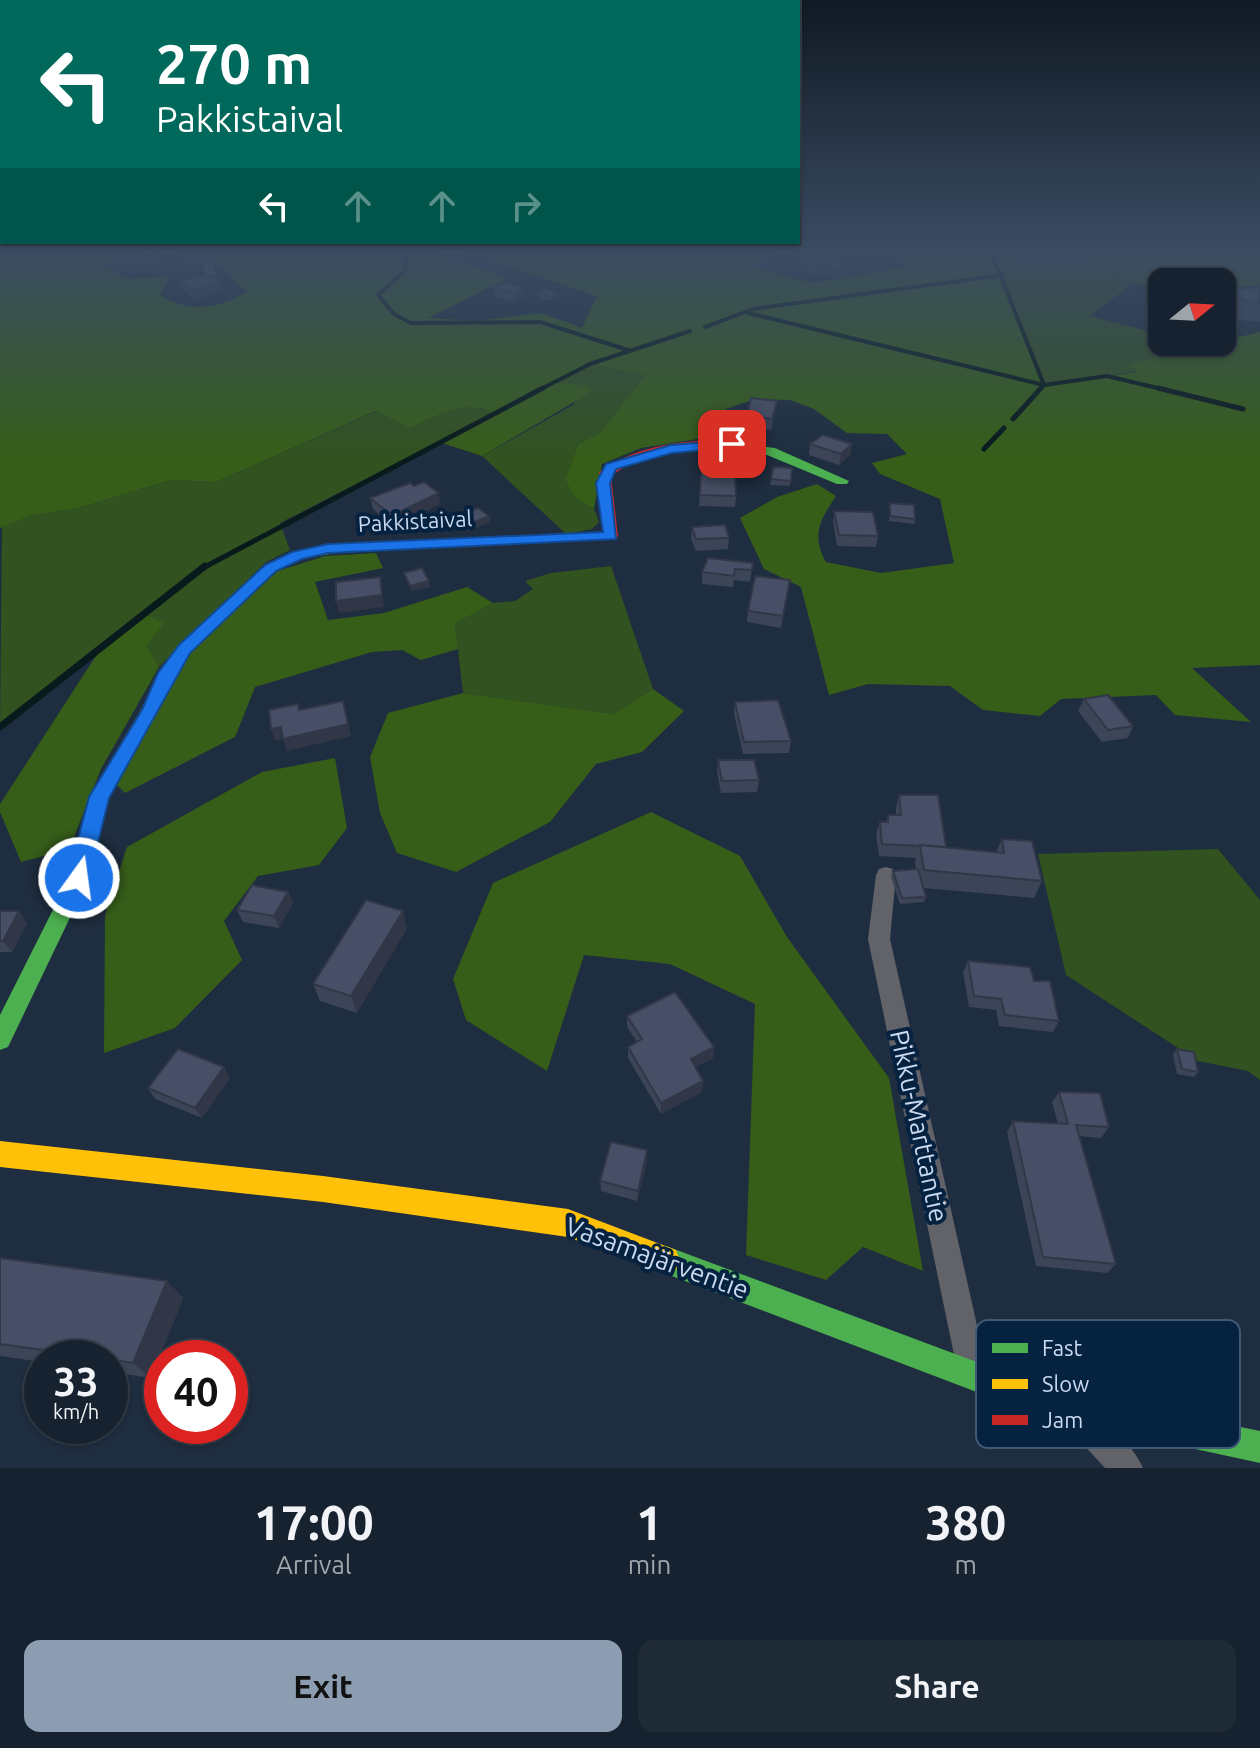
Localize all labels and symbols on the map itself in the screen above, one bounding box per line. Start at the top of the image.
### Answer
north arrow [1148,268,1236,356]
pin [698,410,766,478]
street label: Pakkistaival [357,505,473,536]
position arrow [37,836,121,920]
street label: Pikku-Marttantie [885,1027,954,1225]
street label: Vasamajärventie [562,1211,753,1304]
legend [976,1320,1240,1448]
text: Fast [1042,1335,1083,1360]
speed limit sign: 40 [144,1340,248,1444]
text: Slow [1042,1371,1089,1396]
text: Jam [1042,1407,1083,1432]

